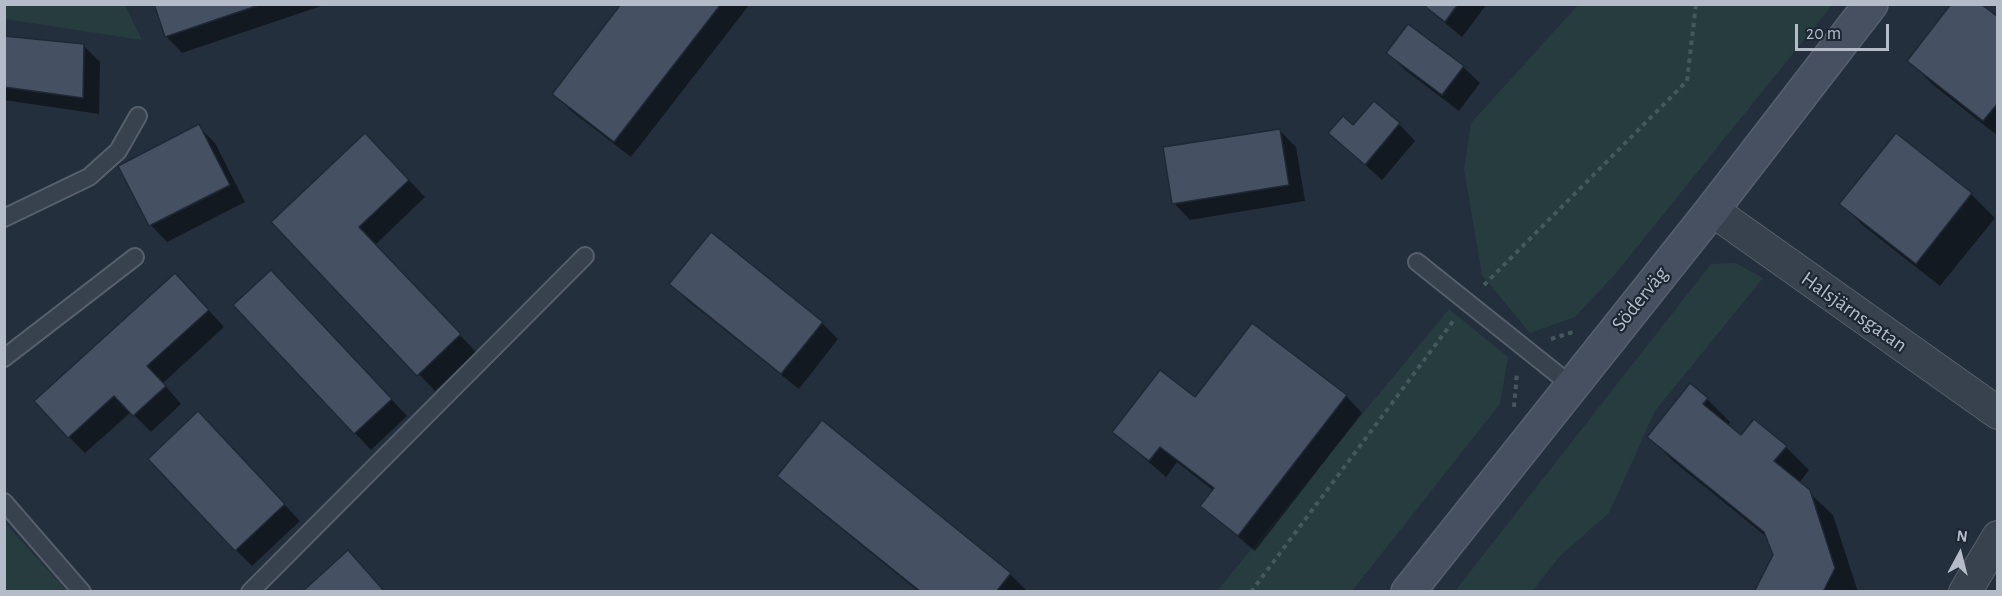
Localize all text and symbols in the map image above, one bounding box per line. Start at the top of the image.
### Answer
scale bar [1798,12,1892,50]
text: 20 m [1806,25,1841,43]
street label: Söderväg [1606,262,1674,336]
street label: Halsjärnsgatan [1796,266,1912,358]
north arrow [1930,524,1990,584]
text: N [1956,528,1969,545]

